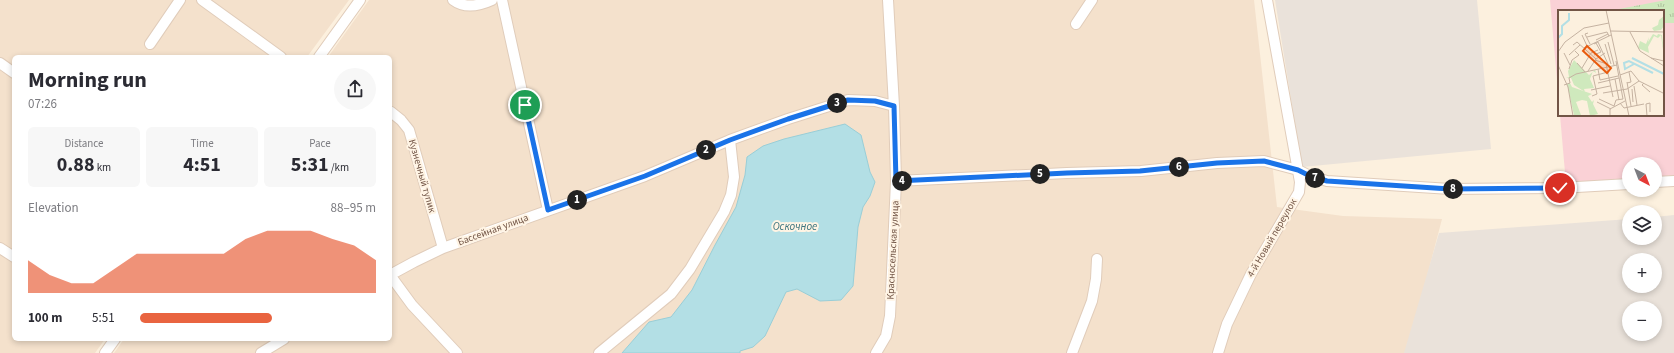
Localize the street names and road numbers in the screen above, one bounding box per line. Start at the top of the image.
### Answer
street label: Кузнечный тупик [405,138,439,214]
street label: 4-й Новый переулок [1244,196,1300,280]
street label: Красносельская улица [883,200,903,300]
street label: Бассейная улица [456,211,530,249]

